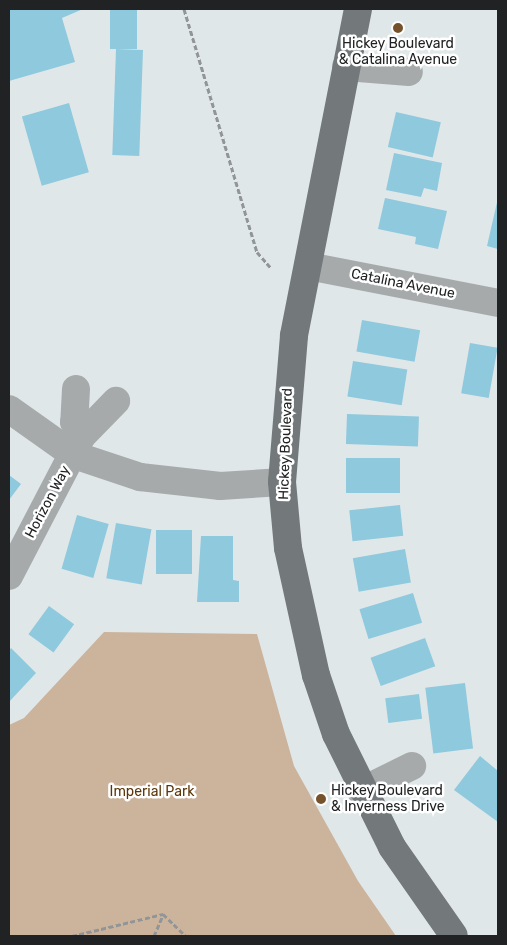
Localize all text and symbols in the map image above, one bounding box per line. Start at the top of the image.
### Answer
marker: Hickey Boulevard & Catalina Avenue [392,22,404,34]
place label: Hickey Boulevard & Catalina Avenue [339,36,457,68]
street label: Catalina Avenue [350,266,456,302]
street label: Hickey Boulevard [276,388,296,500]
street label: Horizon Way [22,463,74,541]
place label: Hickey Boulevard & Inverness Drive [331,783,445,816]
park label: Imperial Park [110,784,194,800]
marker: Hickey Boulevard & Inverness Drive [315,793,327,805]

